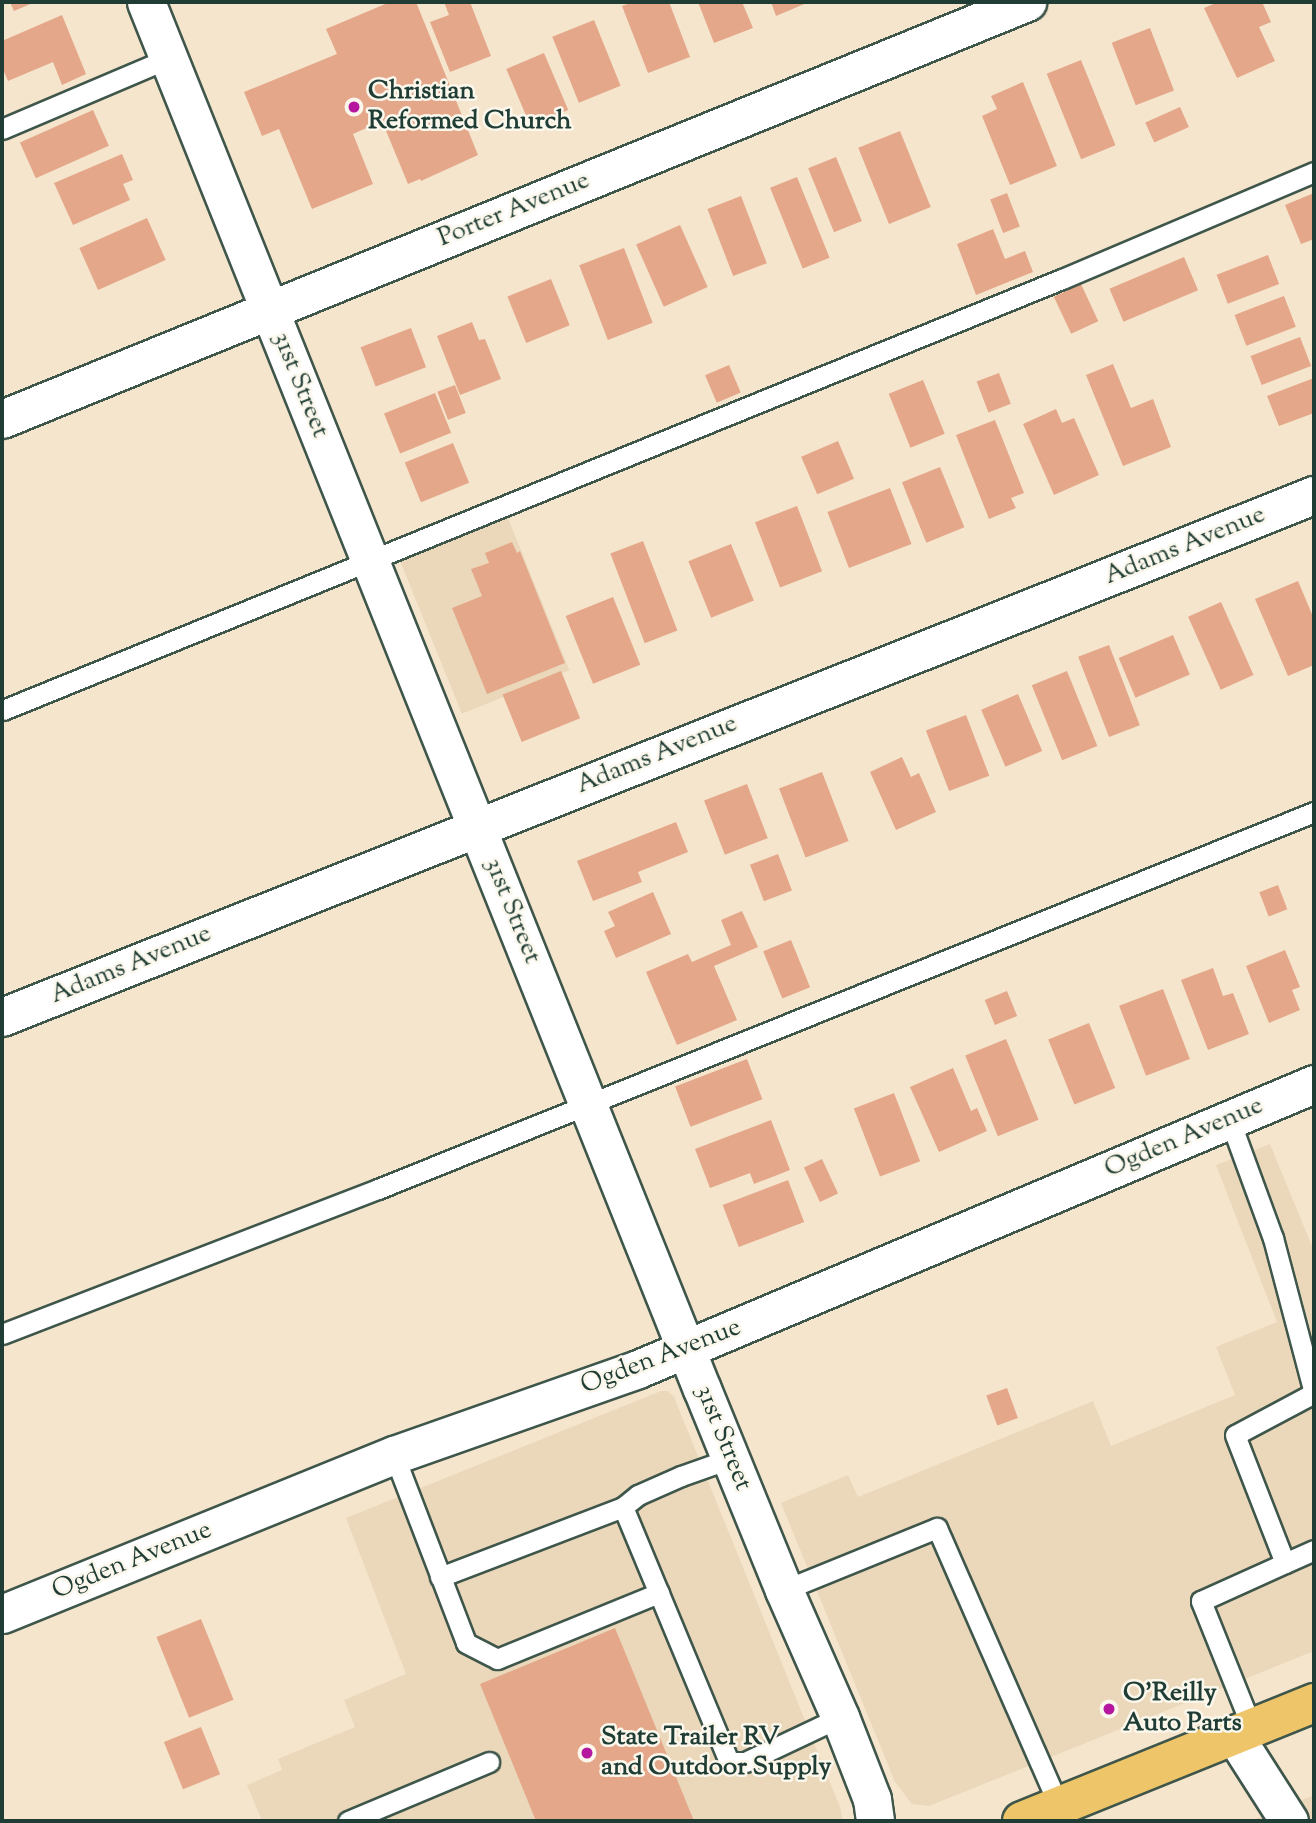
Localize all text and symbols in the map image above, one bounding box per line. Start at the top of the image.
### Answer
place label: Christian Reformed Church [368,76,572,138]
marker: Christian Reformed Church [346,99,362,115]
street label: Porter Avenue [434,165,594,255]
street label: 31st Street [265,328,335,442]
street label: Adams Avenue [1100,500,1270,592]
street label: Adams Avenue [572,709,742,801]
street label: 31st Street [477,854,547,968]
street label: Adams Avenue [46,919,216,1011]
street label: Ogden Avenue [1100,1091,1268,1185]
street label: Ogden Avenue [576,1312,746,1402]
street label: 31st Street [688,1381,758,1495]
street label: Ogden Avenue [48,1515,216,1607]
place label: O'Reilly Auto Parts [1123,1678,1242,1740]
marker: O'Reilly Auto Parts [1101,1701,1117,1717]
place label: State Trailer RV and Outdoor Supply [601,1722,831,1784]
marker: State Trailer RV and Outdoor Supply [579,1745,595,1761]

